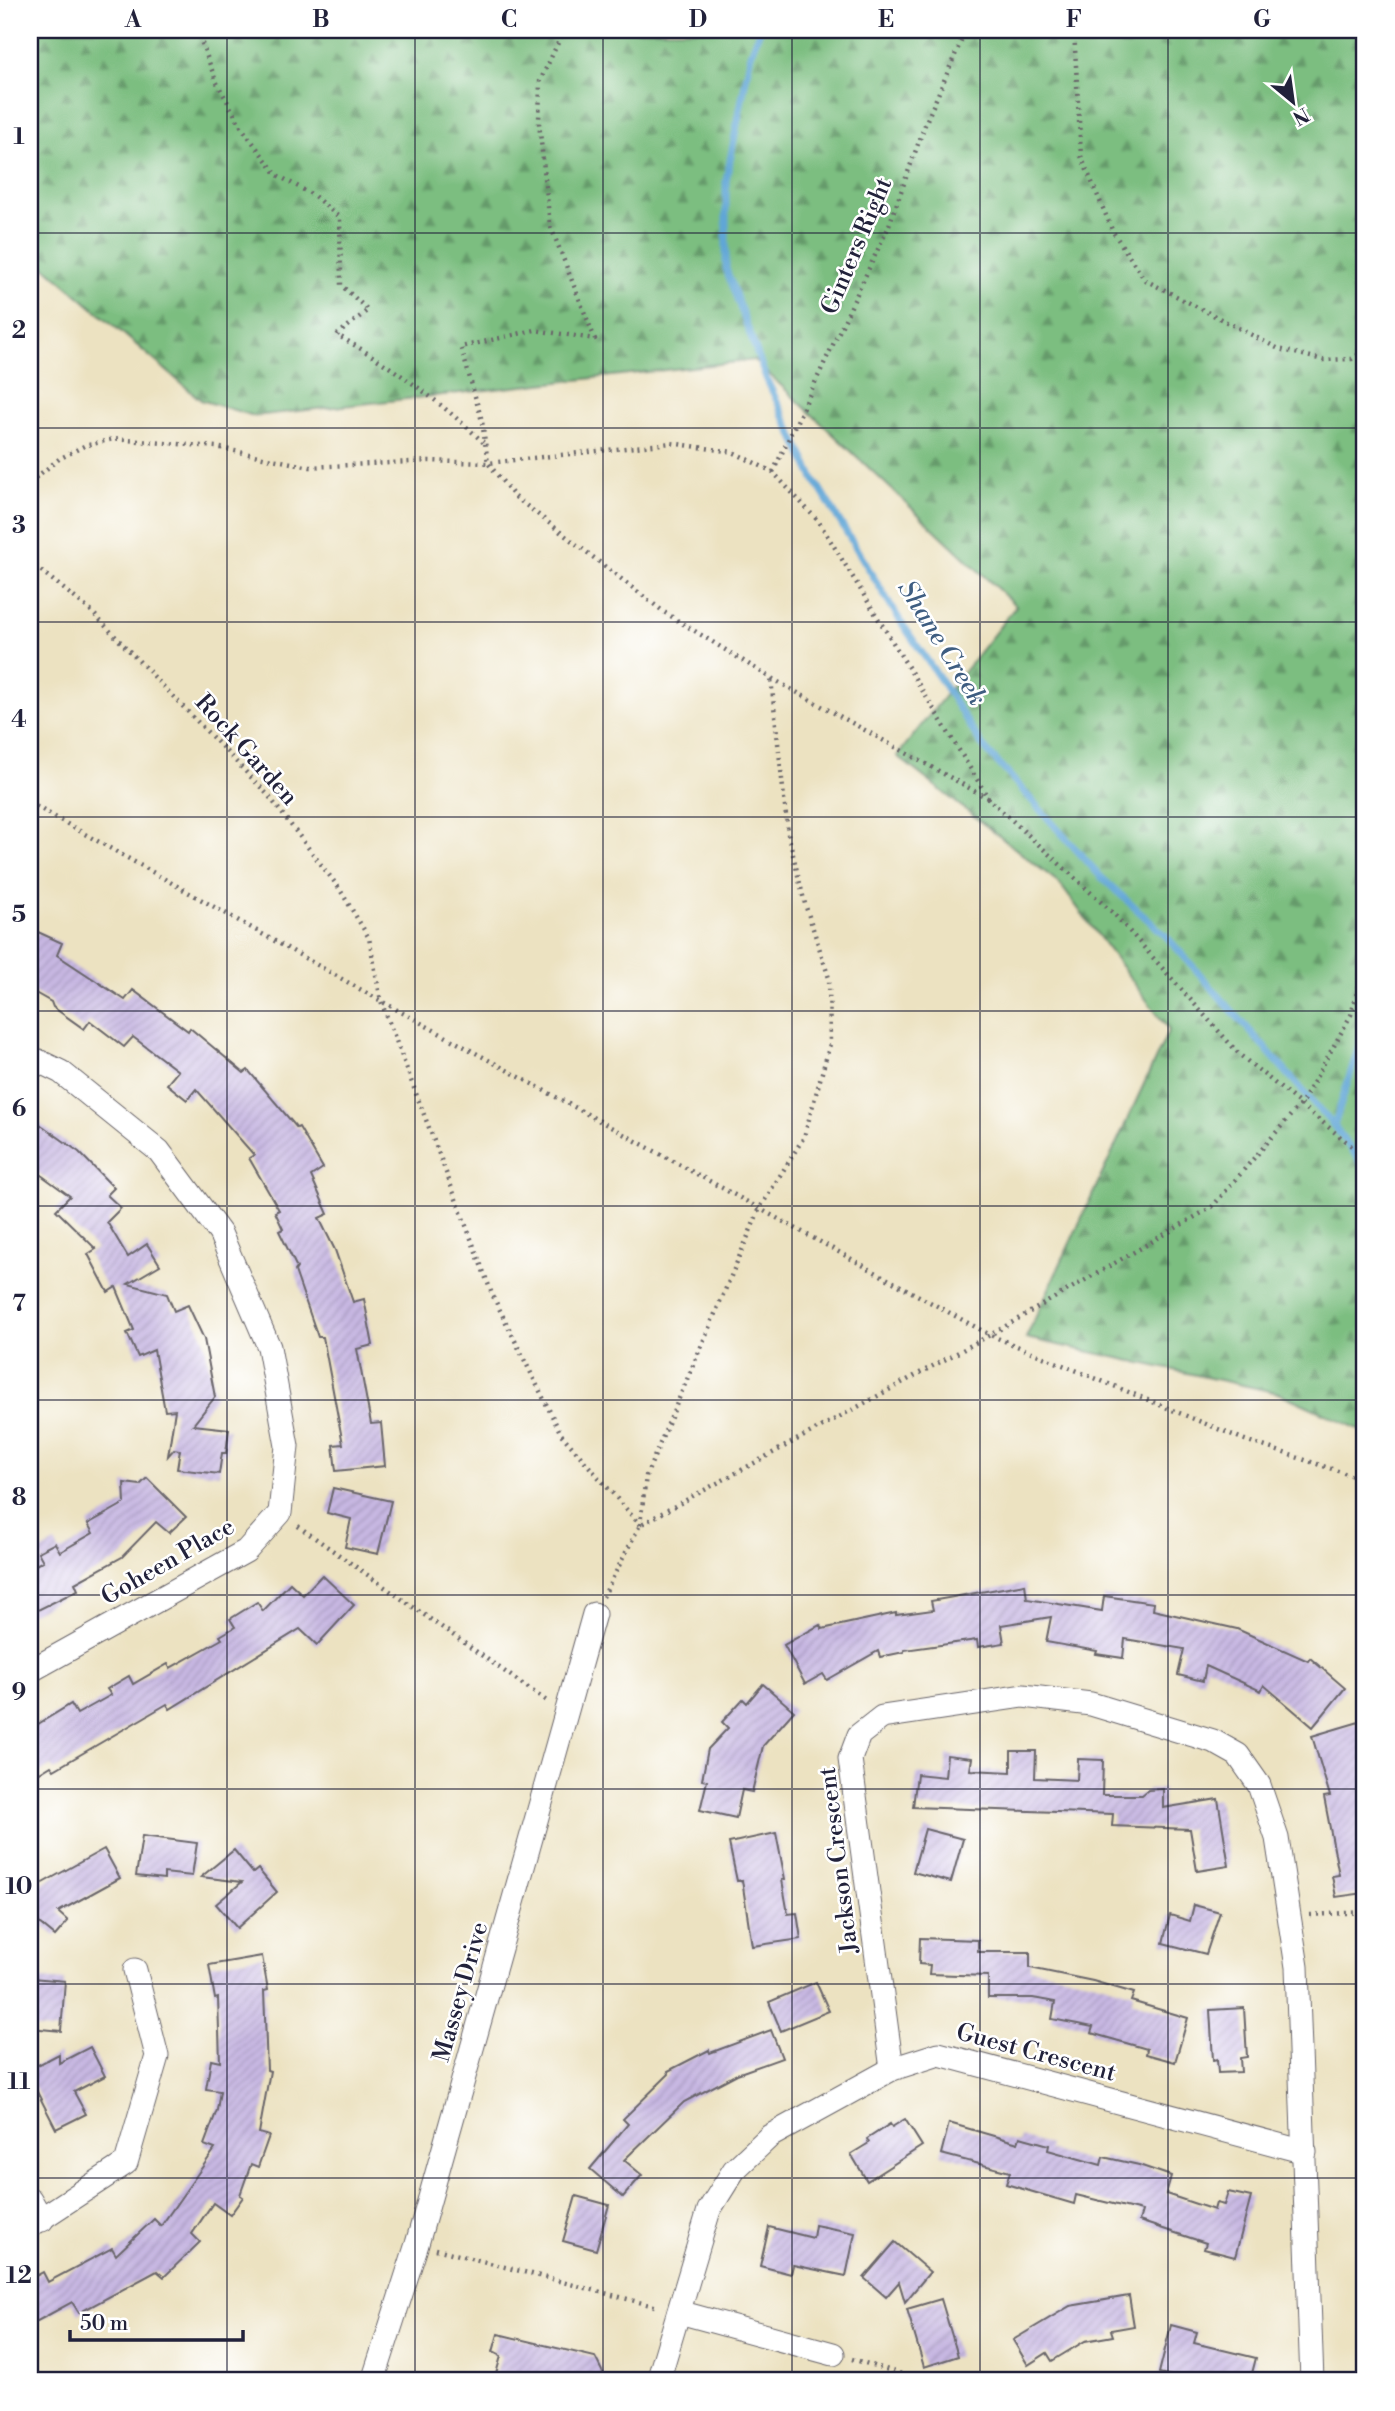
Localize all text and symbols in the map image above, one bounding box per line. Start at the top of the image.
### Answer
text: A [124,6,142,34]
text: B [312,6,330,34]
text: C [501,6,517,34]
text: D [689,6,707,34]
text: E [878,6,894,34]
text: F [1066,6,1082,34]
text: G [1253,6,1271,34]
north arrow [1258,66,1328,136]
text: N [1288,102,1313,130]
text: 1 [13,123,25,151]
street label: Ginters Right [815,173,900,319]
text: 2 [12,317,26,345]
text: 3 [12,512,26,540]
water label: Shane Creek [891,574,993,712]
street label: Rock Garden [188,688,304,812]
text: 4 [11,706,27,734]
text: 5 [12,901,26,929]
text: 6 [12,1095,26,1123]
text: 7 [12,1290,26,1318]
text: 8 [12,1484,26,1512]
street label: Goheen Place [96,1512,240,1612]
text: 9 [12,1679,26,1707]
street label: Jackson Crescent [813,1765,865,1956]
text: 10 [5,1873,33,1901]
street label: Massey Drive [427,1919,495,2065]
street label: Guest Crescent [953,2017,1120,2089]
text: 11 [8,2068,30,2096]
text: 12 [6,2262,32,2290]
scale bar [70,2299,243,2343]
text: 50 m [80,2311,128,2337]

